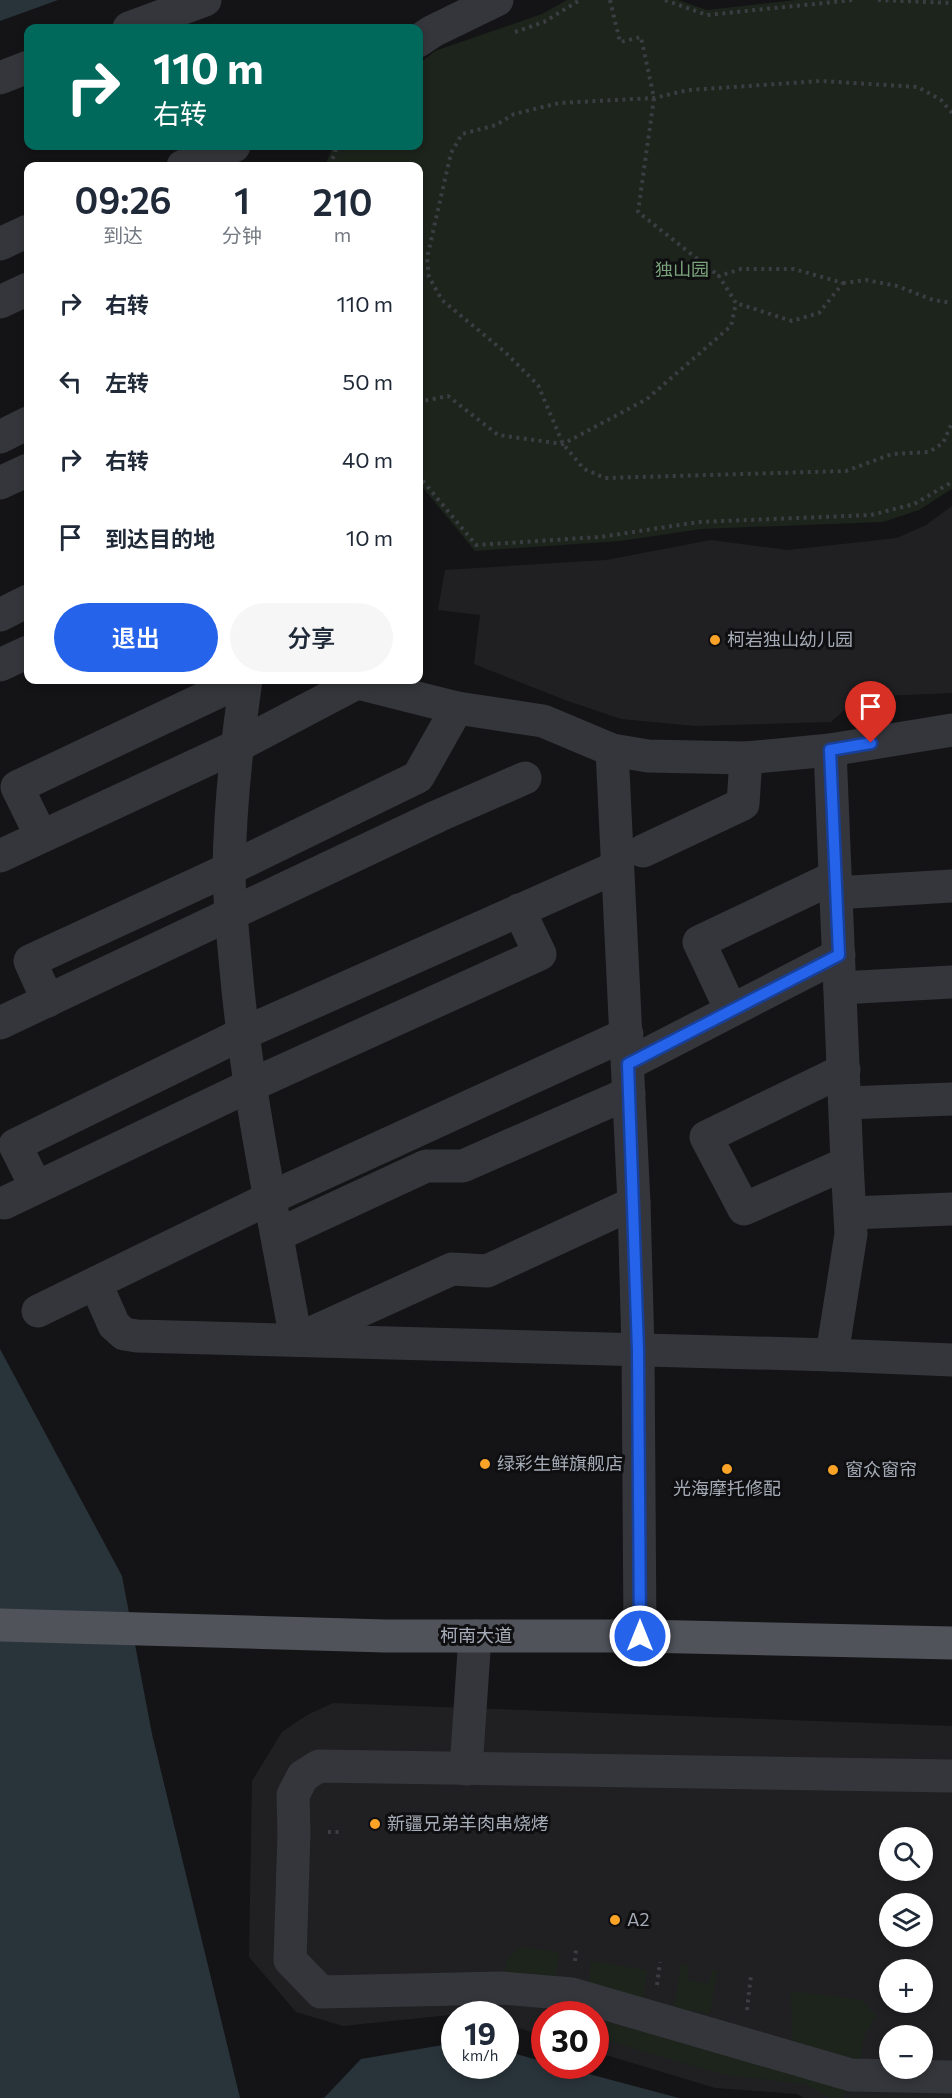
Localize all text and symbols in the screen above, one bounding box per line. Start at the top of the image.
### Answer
text: 110 m [153,41,264,93]
icon: right [54,48,132,126]
text: 右转 [153,97,207,130]
text: 09:26 [74,177,172,221]
text: 1 [234,177,250,221]
text: 210 [312,179,373,223]
text: m [334,222,351,246]
text: 到达 [103,223,143,247]
text: 分钟 [222,223,262,247]
park label: 独山园 [655,258,709,280]
icon: right [54,287,87,320]
text: 110 m [336,290,393,317]
text: 右转 [105,291,149,318]
icon: left [54,365,87,398]
text: 50 m [343,368,393,395]
text: 左转 [105,369,149,396]
icon: right [54,443,87,476]
text: 40 m [342,446,393,473]
text: 右转 [105,447,149,474]
icon: arrive [54,521,87,554]
text: 10 m [346,524,393,551]
text: 到达目的地 [105,525,215,552]
button: 退出 [54,603,218,672]
button: 分享 [230,603,393,672]
place label: 柯岩独山幼儿园 [727,628,853,650]
marker: 柯岩独山幼儿园 [708,633,722,647]
pin [845,681,896,743]
icon: arrive [854,690,887,723]
place label: 绿彩生鲜旗舰店 [497,1452,623,1474]
marker: 绿彩生鲜旗舰店 [478,1457,492,1471]
place label: 窗众窗帘 [845,1458,917,1480]
marker: 光海摩托修配 [720,1462,734,1476]
marker: 窗众窗帘 [826,1463,840,1477]
place label: 光海摩托修配 [673,1477,781,1499]
position arrow [608,1604,672,1668]
street label: 柯南大道 [440,1624,512,1646]
place label: 新疆兄弟羊肉串烧烤 [387,1812,549,1834]
marker: 新疆兄弟羊肉串烧烤 [368,1817,382,1831]
map controls [879,1827,933,2079]
button: search [879,1827,933,1881]
button: layers [879,1893,933,1947]
place label: A2 [627,1908,649,1930]
marker: A2 [608,1913,622,1927]
button: + [879,1959,933,2013]
speed limit sign: 30 [531,2001,609,2079]
text: 19 [464,2014,496,2051]
button: − [879,2025,933,2079]
text: km/h [462,2046,498,2064]

